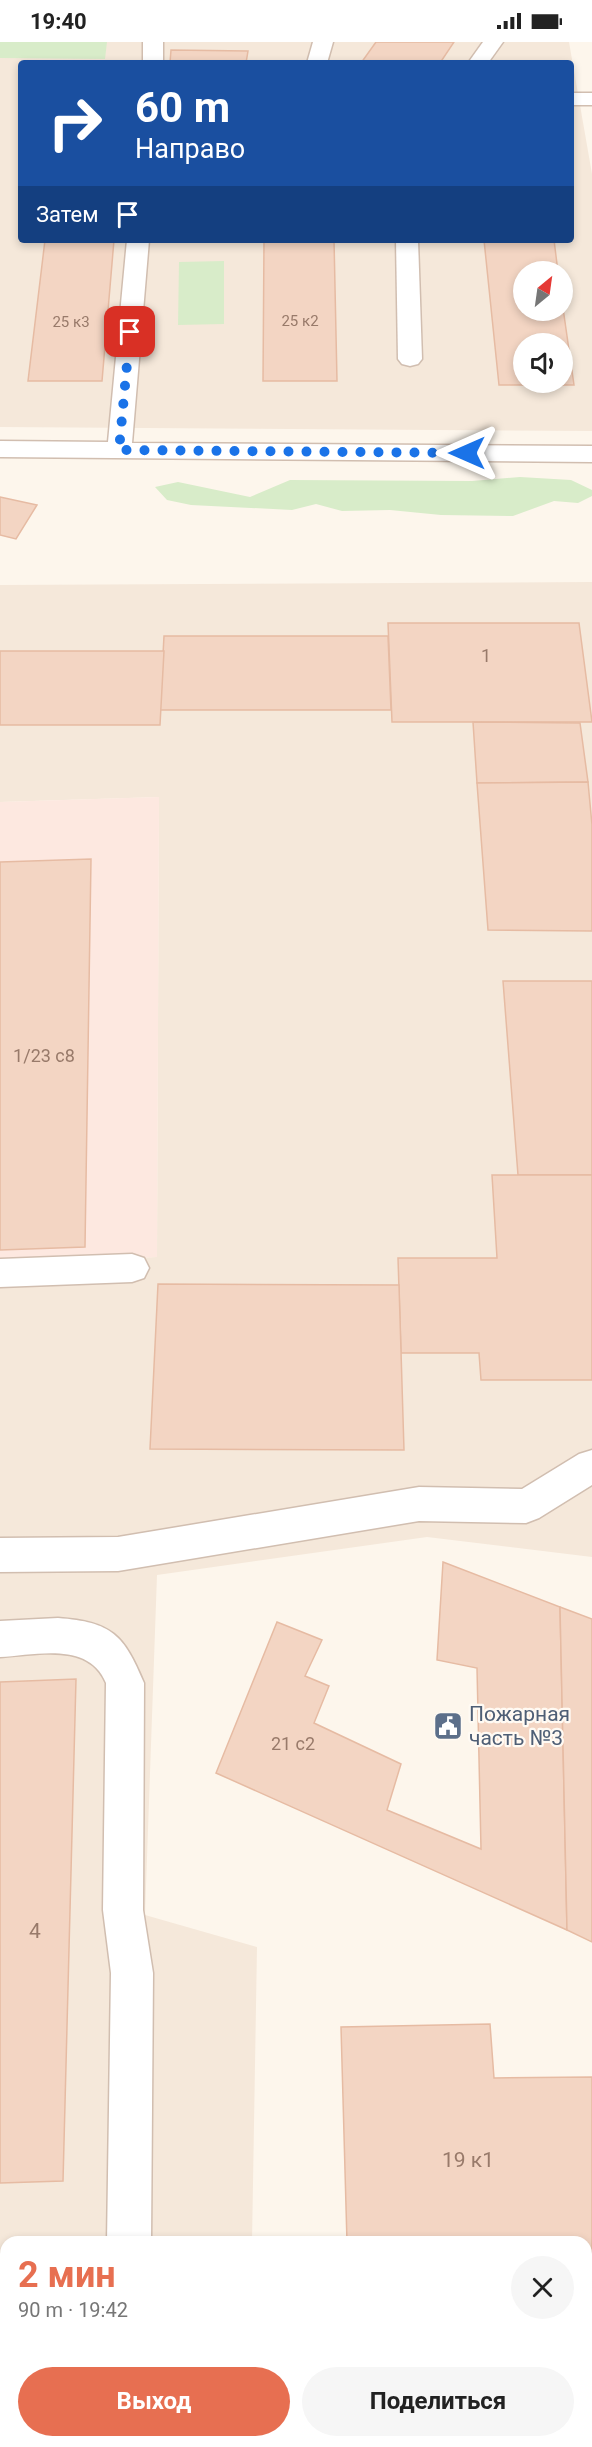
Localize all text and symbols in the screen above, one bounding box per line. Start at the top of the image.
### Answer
text: 19:40 [30,9,87,34]
text: 60 m [135,83,230,132]
icon: right [36,84,114,162]
text: Направо [135,133,245,165]
icon: arrive [111,198,144,231]
text: Затем [36,202,99,227]
north arrow [513,261,573,321]
map controls [513,261,573,393]
pin [104,306,155,357]
house number: 25 к2 [281,312,319,330]
house number: 25 к3 [52,313,90,331]
icon: arrive [113,315,146,348]
button: sound [513,333,573,393]
position arrow [435,421,499,485]
house number: 1 [481,645,491,666]
house number: 1/23 с8 [13,1045,75,1066]
place label: Пожарная часть №3 [469,1702,570,1750]
public building icon: Пожарная часть №3 [432,1710,464,1742]
house number: 21 с2 [271,1733,315,1754]
house number: 4 [29,1919,41,1943]
house number: 19 к1 [442,2148,494,2172]
text: 2 мин [18,2254,116,2296]
button: close [511,2256,574,2319]
text: 90 m · 19:42 [18,2298,128,2322]
button: Выход [18,2367,290,2436]
button: Поделиться [302,2367,574,2436]

